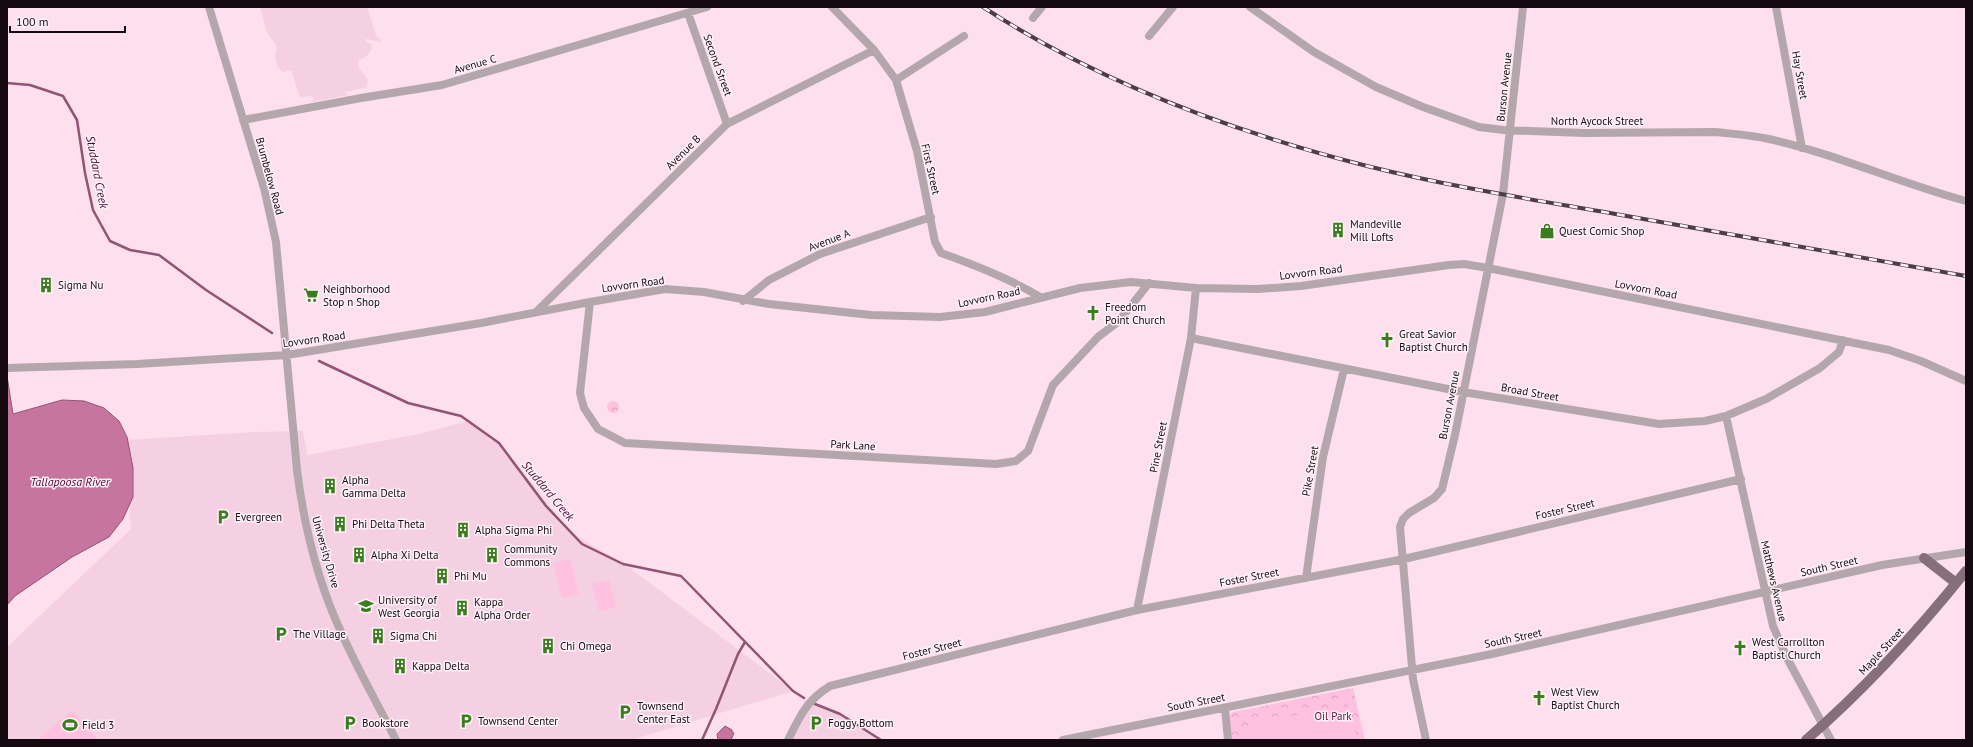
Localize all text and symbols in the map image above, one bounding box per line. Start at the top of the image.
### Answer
scale bar [10,8,125,34]
text: 100 m [16,14,49,29]
street label: Second Street [700,32,736,98]
street label: Hay Street [1789,50,1811,100]
street label: Avenue C [452,51,498,77]
street label: Burson Avenue [1493,51,1515,122]
street label: North Aycock Street [1551,114,1643,128]
street label: Avenue B [663,132,703,172]
water label: Studdard Creek [83,134,112,210]
street label: Brumbelow Road [253,136,287,216]
street label: First Street [918,142,944,196]
place label: Mandeville Mill Lofts [1350,217,1402,244]
building icon: Mandeville Mill Lofts [1329,221,1347,239]
shop icon: Quest Comic Shop [1538,222,1556,240]
place label: Quest Comic Shop [1559,224,1644,238]
street label: Avenue A [806,225,852,254]
street label: Lovvorn Road [1279,261,1343,283]
street label: Lovvorn Road [601,273,665,295]
building icon: Sigma Nu [37,276,55,294]
street label: Lovvorn Road [1614,276,1678,302]
place label: Sigma Nu [58,278,103,292]
place label: Neighborhood Stop n Shop [323,282,390,309]
street label: Lovvorn Road [957,284,1021,310]
supermarket icon: Neighborhood Stop n Shop [302,286,320,304]
place label: Freedom Point Church [1105,300,1165,327]
church icon: Freedom Point Church [1084,304,1102,322]
place label: Great Savior Baptist Church [1399,327,1468,354]
street label: Lovvorn Road [282,328,346,350]
church icon: Great Savior Baptist Church [1378,331,1396,349]
street label: Burson Avenue [1435,369,1463,440]
street label: Broad Street [1500,380,1560,404]
street label: Pine Street [1146,420,1170,474]
street label: Park Lane [830,437,876,453]
street label: Pike Street [1299,444,1321,497]
water label: Studdard Creek [519,458,578,524]
place label: Alpha Gamma Delta [342,473,406,500]
water label: Tallapoosa River [30,474,111,489]
building icon: Alpha Gamma Delta [321,477,339,495]
street label: Foster Street [1534,495,1596,523]
parking icon: Evergreen [214,508,232,526]
place label: Evergreen [235,510,282,524]
street label: University Drive [309,514,343,590]
building icon: Phi Delta Theta [331,515,349,533]
place label: Phi Delta Theta [352,517,425,531]
building icon: Alpha Sigma Phi [454,521,472,539]
place label: Alpha Sigma Phi [475,523,552,537]
street label: Matthews Avenue [1758,539,1790,623]
place label: Community Commons [504,542,558,569]
building icon: Alpha Xi Delta [350,546,368,564]
building icon: Community Commons [483,546,501,564]
place label: Alpha Xi Delta [371,548,439,562]
street label: South Street [1799,553,1859,579]
street label: Foster Street [1218,564,1280,590]
building icon: Phi Mu [433,567,451,585]
place label: Phi Mu [454,569,487,583]
place label: University of West Georgia [378,593,440,620]
place label: Kappa Alpha Order [474,595,531,622]
school or university icon: University of West Georgia [357,597,375,615]
building icon: Kappa Alpha Order [453,599,471,617]
street label: Maple Street [1855,624,1907,678]
parking icon: The Village [272,625,290,643]
street label: South Street [1483,625,1543,651]
place label: The Village [293,627,346,641]
building icon: Sigma Chi [369,627,387,645]
place label: Sigma Chi [390,629,437,643]
street label: Foster Street [901,635,963,663]
place label: West Carrollton Baptist Church [1752,635,1824,662]
building icon: Chi Omega [539,637,557,655]
place label: Chi Omega [560,639,611,653]
church icon: West Carrollton Baptist Church [1731,639,1749,657]
building icon: Kappa Delta [391,657,409,675]
place label: Kappa Delta [412,659,469,673]
place label: West View Baptist Church [1551,685,1620,712]
church icon: West View Baptist Church [1530,689,1548,707]
street label: South Street [1166,690,1226,714]
place label: Townsend Center East [637,699,690,726]
parking icon: Townsend Center East [616,703,634,721]
park label: Oil Park [1315,709,1352,723]
parking icon: Townsend Center [457,712,475,730]
parking icon: Bookstore [341,714,359,732]
place label: Townsend Center [478,714,558,728]
parking icon: Foggy Bottom [807,714,825,732]
sports icon: Field 3 [61,716,79,734]
place label: Bookstore [362,716,409,730]
place label: Foggy Bottom [828,716,894,730]
place label: Field 3 [82,718,114,732]

